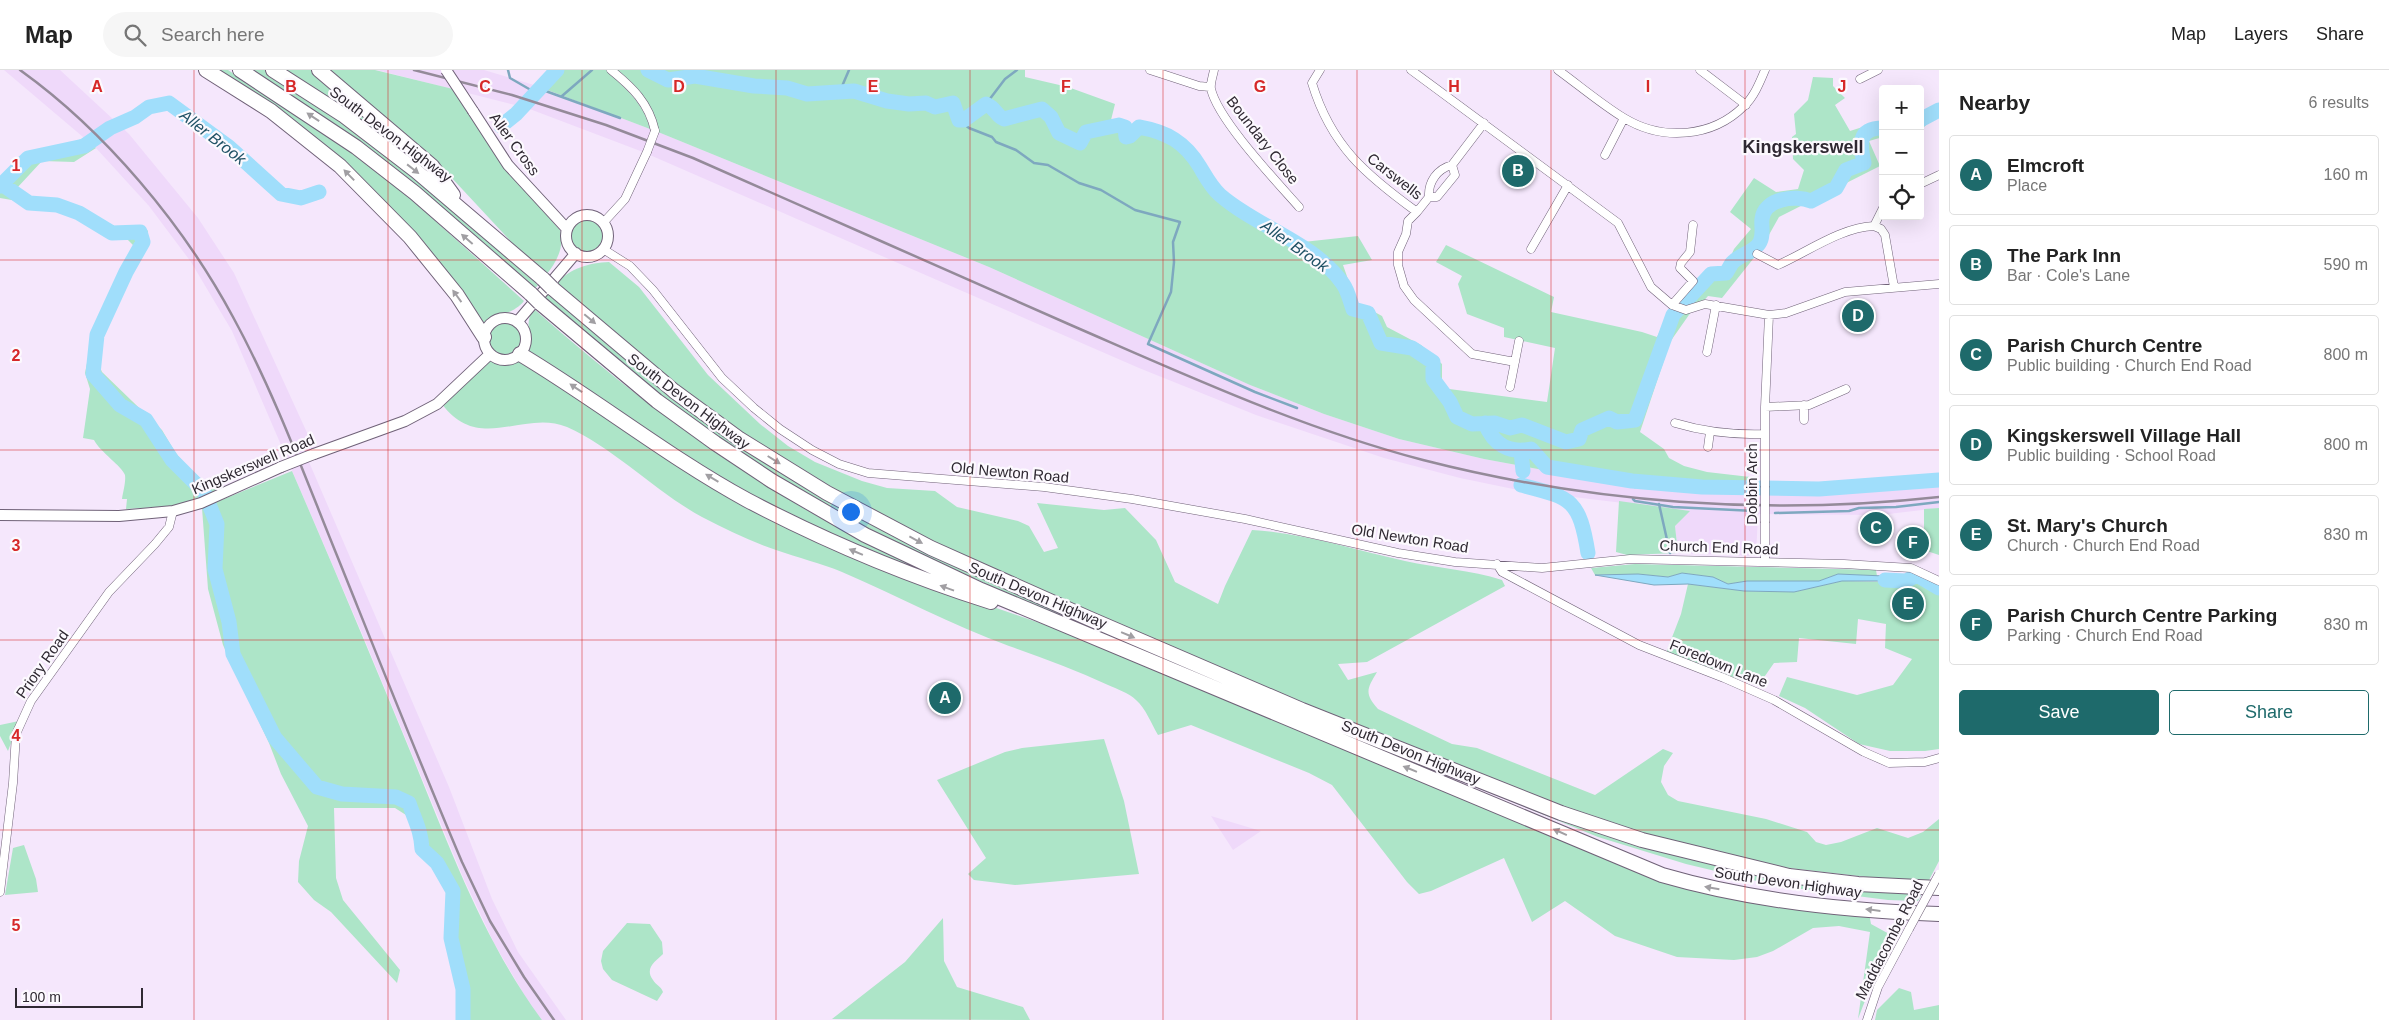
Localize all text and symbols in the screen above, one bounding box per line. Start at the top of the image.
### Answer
search box [103,12,453,57]
text: Map [25,21,73,48]
icon: search [121,21,149,49]
text: Search here [161,24,265,45]
text: Map [2171,24,2206,44]
text: Layers [2234,24,2288,44]
text: Share [2316,24,2364,44]
text: A [91,78,103,95]
text: B [285,78,297,95]
text: C [479,78,491,95]
text: D [673,78,685,95]
text: E [868,78,879,95]
text: F [1061,78,1071,95]
text: G [1254,78,1266,95]
text: H [1448,78,1460,95]
text: I [1646,78,1650,95]
text: J [1838,78,1846,95]
street label: South Devon Highway [327,83,456,186]
map controls [1879,85,1924,220]
button: + [1879,85,1924,130]
text: Nearby [1959,91,2030,114]
street label: Boundary Close [1223,93,1303,187]
text: 6 results [2309,94,2369,111]
water label: Aller Brook [176,106,250,168]
street label: Aller Cross [487,109,543,179]
one-way arrow [306,112,319,122]
button: − [1879,130,1924,175]
district label: Kingskerswell [1742,137,1864,157]
street label: Carswells [1364,149,1426,203]
pin: B [1502,152,1534,190]
text: Elmcroft [2007,155,2084,176]
text: 1 [12,157,21,174]
one-way arrow [406,163,419,174]
text: A [1970,166,1982,183]
text: 160 m [2324,166,2368,183]
one-way arrow [343,169,355,181]
button: locate [1879,175,1924,220]
text: Place [2007,177,2047,194]
water label: Aller Brook [1257,216,1333,276]
one-way arrow [462,233,474,245]
text: The Park Inn [2007,245,2121,266]
text: B [1970,256,1982,273]
text: 590 m [2324,256,2368,273]
text: Bar · Cole's Lane [2007,267,2130,284]
one-way arrow [452,289,462,303]
pin: D [1842,297,1874,335]
one-way arrow [583,314,596,325]
text: Parish Church Centre [2007,335,2202,356]
text: C [1970,346,1982,363]
text: 800 m [2324,346,2368,363]
text: 2 [12,347,21,364]
street label: South Devon Highway [625,350,754,453]
text: Public building · Church End Road [2007,357,2252,374]
one-way arrow [570,383,583,393]
text: Kingskerswell Village Hall [2007,425,2241,446]
street label: Kingskerswell Road [189,430,317,498]
text: D [1970,436,1982,453]
text: 800 m [2324,436,2368,453]
street label: Dobbin Arch [1743,443,1760,525]
text: Public building · School Road [2007,447,2216,464]
one-way arrow [767,456,780,465]
street label: Old Newton Road [950,458,1070,486]
one-way arrow [705,474,718,483]
your location [838,499,864,525]
pin: C [1860,509,1892,547]
text: St. Mary's Church [2007,515,2168,536]
street label: Old Newton Road [1350,520,1470,556]
pin: F [1897,524,1929,562]
text: E [1971,526,1981,543]
text: 830 m [2324,526,2368,543]
one-way arrow [908,536,923,544]
street label: Church End Road [1659,536,1779,558]
text: 3 [12,537,21,554]
text: Church · Church End Road [2007,537,2200,554]
one-way arrow [849,548,863,556]
street label: South Devon Highway [966,558,1110,632]
one-way arrow [940,584,955,591]
pin: E [1892,585,1924,623]
text: Parish Church Centre Parking [2007,605,2277,626]
text: F [1971,616,1981,633]
text: 830 m [2324,616,2368,633]
street label: Priory Road [12,627,72,701]
text: Parking · Church End Road [2007,627,2203,644]
one-way arrow [1121,632,1135,640]
street label: Foredown Lane [1667,636,1771,690]
pin: A [929,679,961,717]
button: Save [1959,690,2159,735]
button: Share [2169,690,2369,735]
street label: South Devon Highway [1339,716,1483,788]
text: 4 [12,727,21,744]
one-way arrow [1402,765,1417,773]
one-way arrow [1553,828,1567,836]
street label: South Devon Highway [1713,863,1863,901]
street label: Maddacombe Road [1852,878,1926,1002]
one-way arrow [1703,884,1719,892]
one-way arrow [1865,906,1881,914]
text: 5 [12,917,21,934]
scale bar [15,985,142,1008]
text: 100 m [22,989,61,1005]

